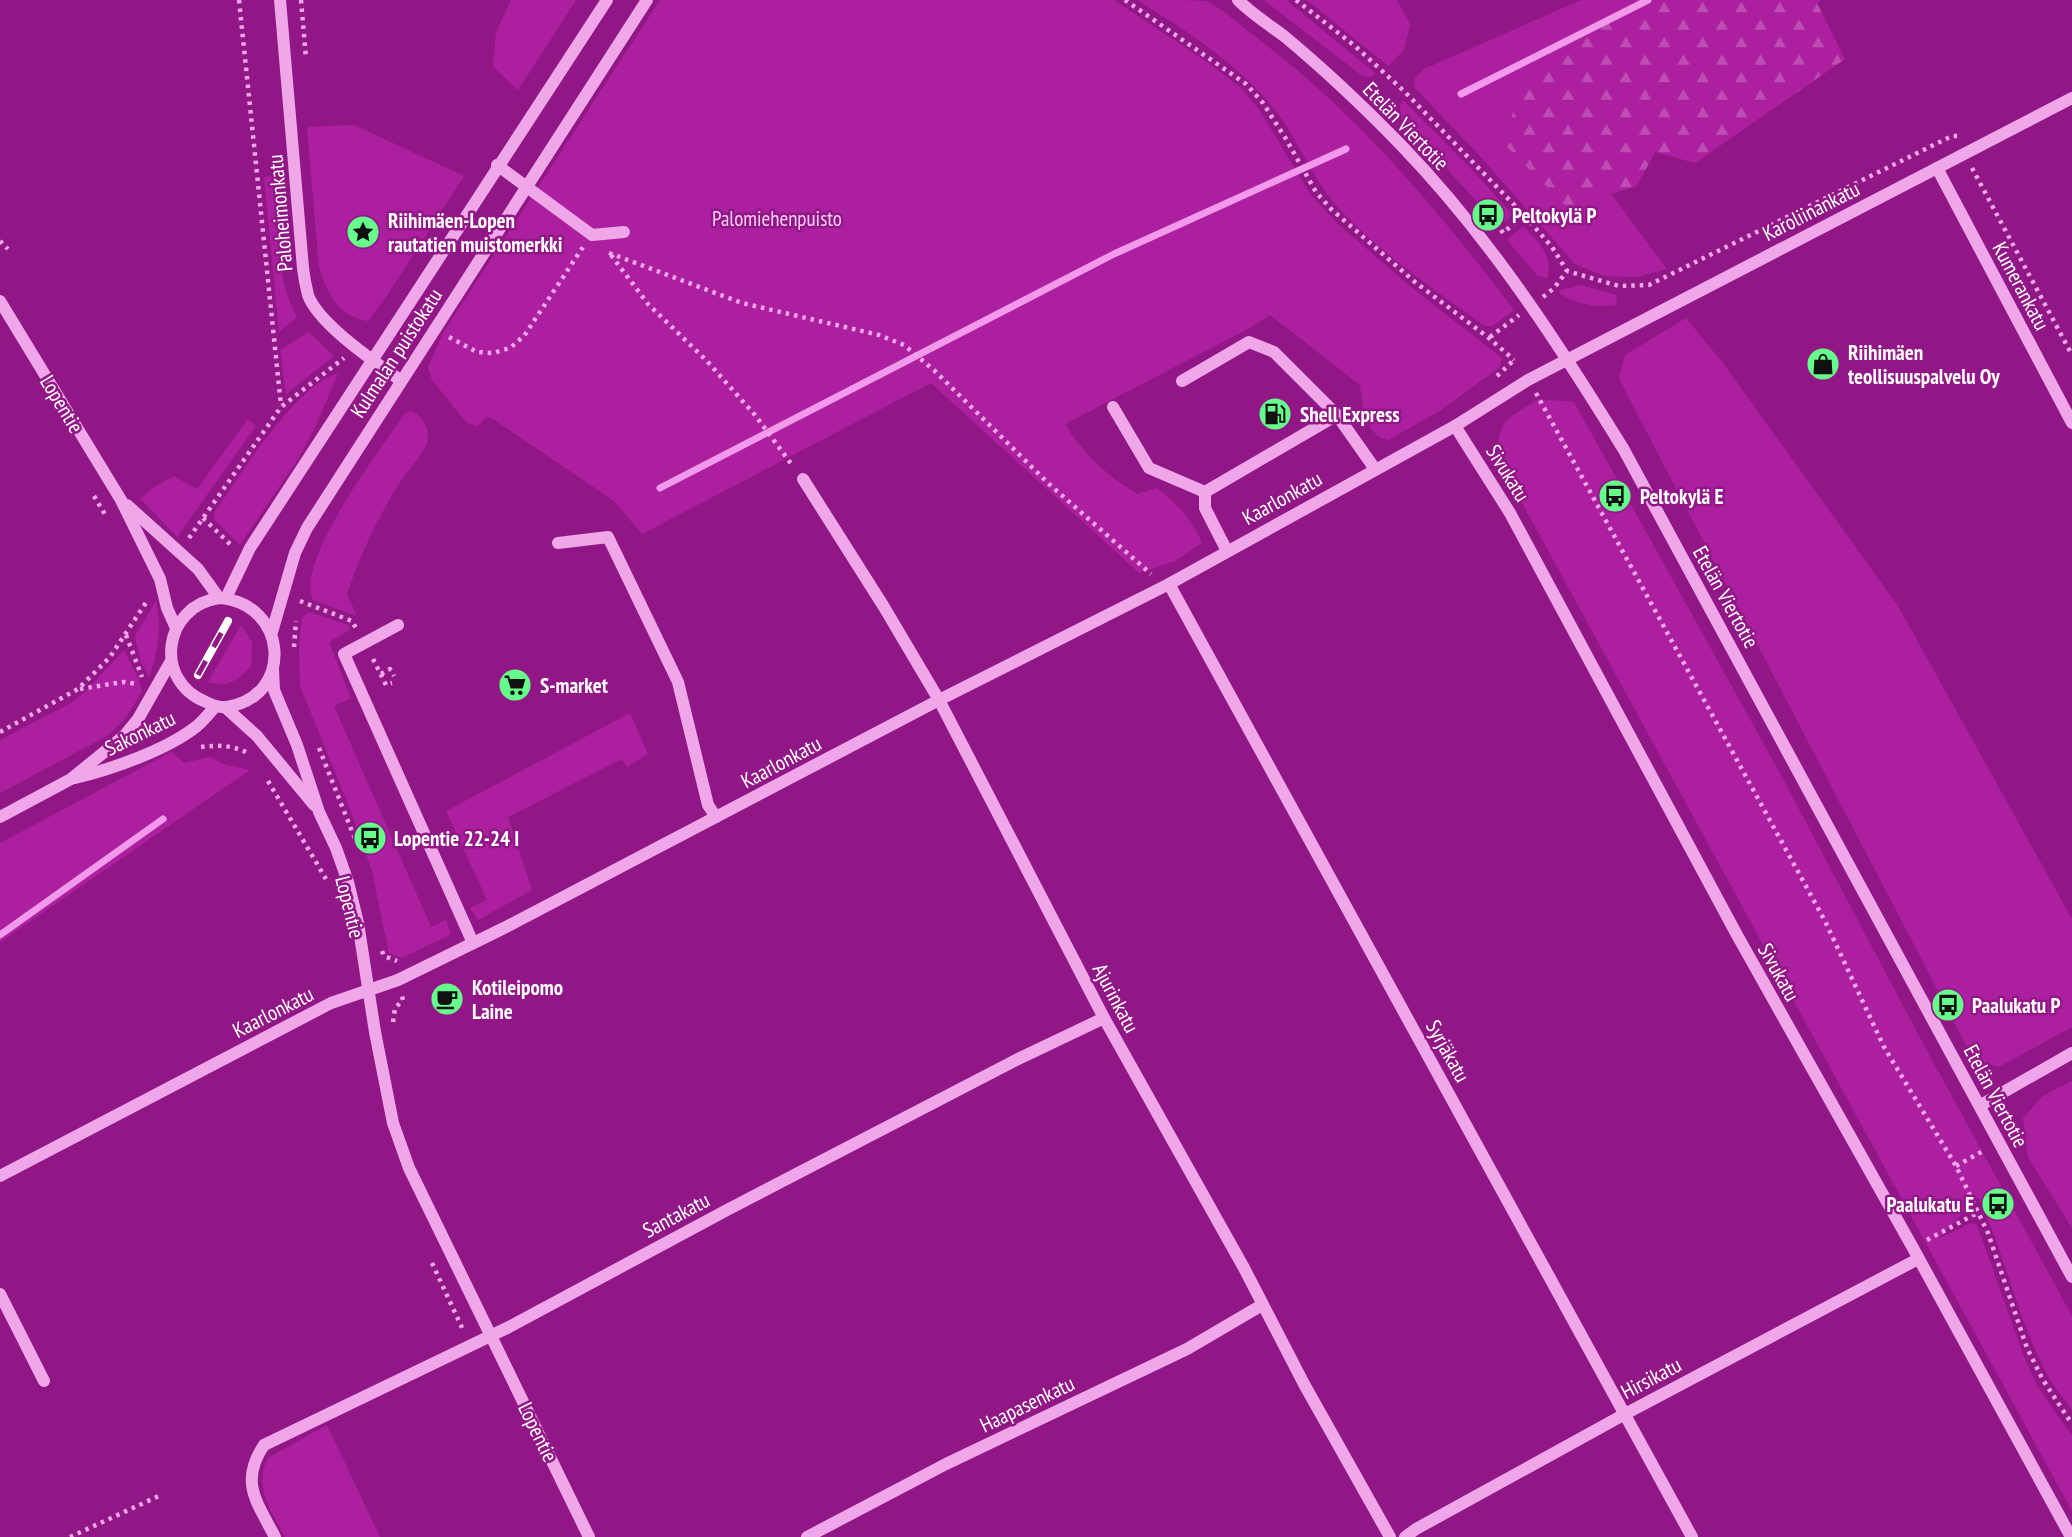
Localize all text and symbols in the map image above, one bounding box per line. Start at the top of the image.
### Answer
street label: Etelän Viertotie [1357,76,1455,176]
street label: Paloheimonkatu [261,153,299,273]
street label: Karoliinankatu [1758,175,1864,247]
bus stop icon: Peltokylä P [1469,196,1507,234]
place label: Peltokylä P [1512,202,1596,229]
park label: Palomiehenpuisto [712,205,842,232]
place label: Riihimäen-Lopen rautatien muistomerkki [388,207,562,258]
place icon: Riihimäen-Lopen rautatien muistomerkki [344,213,382,251]
street label: Kumerankatu [1987,237,2055,335]
street label: Kulmalan puistokatu [344,283,448,423]
place label: Riihimäen teollisuuspalvelu Oy [1848,339,2000,390]
shop icon: Riihimäen teollisuuspalvelu Oy [1804,345,1842,383]
street label: Lopentie [34,370,90,438]
fuel station icon: Shell Express [1256,395,1294,433]
place label: Shell Express [1300,401,1400,428]
street label: Sivukatu [1480,439,1536,507]
street label: Kaarlonkatu [1237,465,1327,531]
bus stop icon: Peltokylä E [1596,477,1634,515]
place label: Peltokylä E [1640,483,1723,510]
street label: Etelän Viertotie [1687,541,1765,653]
supermarket icon: S-market [496,666,534,704]
place label: S-market [540,672,608,699]
street label: Sakonkatu [100,704,180,762]
street label: Kaarlonkatu [736,730,826,794]
bus stop icon: Lopentie 22-24 I [351,819,389,857]
place label: Lopentie 22-24 I [394,825,519,852]
street label: Lopentie [329,873,371,941]
street label: Sivukatu [1752,938,1806,1006]
street label: Ajurinkatu [1087,959,1145,1037]
place label: Kotileipomo Laine [472,974,563,1025]
street label: Kaarlonkatu [228,980,318,1044]
cafe icon: Kotileipomo Laine [428,980,466,1018]
bus stop icon: Paalukatu P [1929,986,1967,1024]
place label: Paalukatu P [1972,992,2060,1019]
street label: Syrjäkatu [1420,1015,1476,1087]
street label: Etelän Viertotie [1958,1040,2034,1152]
bus stop icon: Paalukatu E [1979,1185,2017,1223]
street label: Santakatu [638,1186,714,1244]
place label: Paalukatu E [1887,1191,1974,1218]
street label: Hirsikatu [1616,1351,1686,1405]
street label: Haapasenkatu [975,1370,1079,1438]
street label: Lopentie [512,1398,564,1466]

